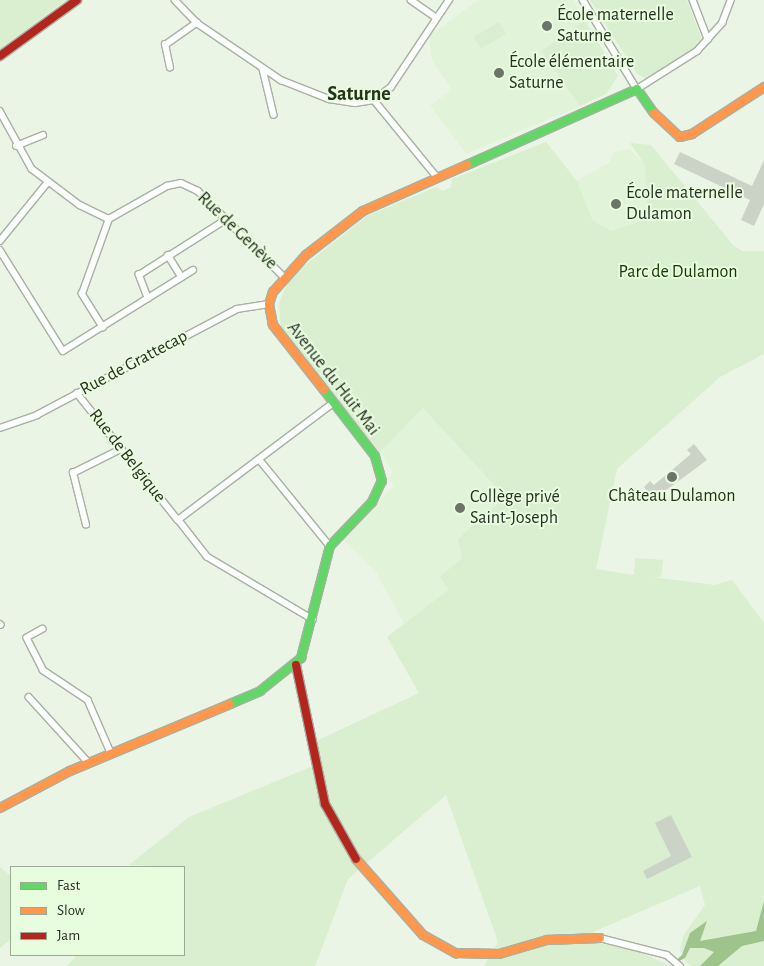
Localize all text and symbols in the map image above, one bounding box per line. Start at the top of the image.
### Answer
place label: École maternelle Saturne [557,5,674,48]
marker: École maternelle Saturne [541,20,553,32]
place label: École élémentaire Saturne [509,52,634,94]
marker: École élémentaire Saturne [493,67,505,79]
district label: Saturne [327,82,391,106]
place label: École maternelle Dulamon [626,183,743,225]
street label: Rue de Genève [193,188,281,274]
marker: École maternelle Dulamon [610,198,622,210]
park label: Parc de Dulamon [618,261,738,283]
street label: Avenue du Huit Mai [282,318,384,440]
street label: Rue de Grattecap [76,326,192,400]
street label: Rue de Belgique [84,405,170,507]
marker: Château Dulamon [666,471,678,483]
place label: Château Dulamon [608,485,736,507]
place label: Collège privé Saint-Joseph [470,487,560,530]
marker: Collège privé Saint-Joseph [454,502,466,514]
legend [10,866,185,956]
text: Fast [57,878,80,893]
text: Slow [57,903,85,918]
text: Jam [57,928,80,943]

